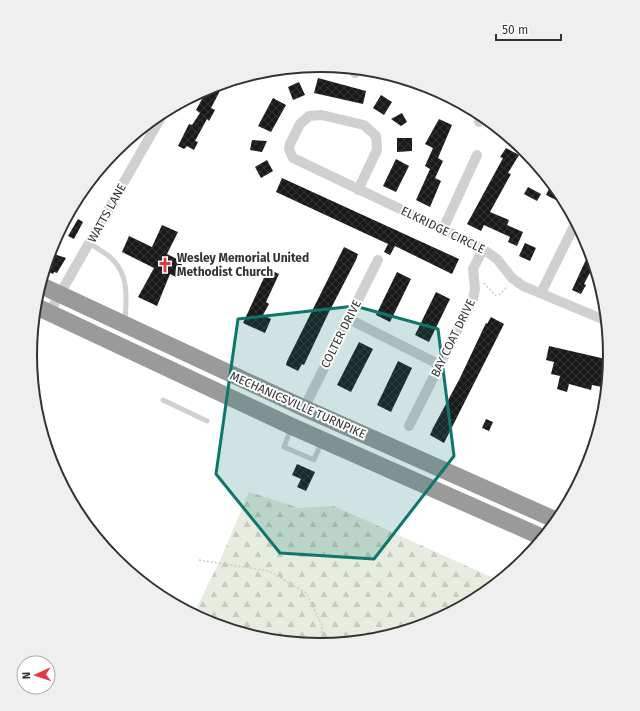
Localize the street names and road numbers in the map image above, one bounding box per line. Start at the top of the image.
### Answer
street label: WATTS LANE [85,181,129,245]
street label: ELKRIDGE CIRCLE [399,204,487,256]
street label: BAY COAT DRIVE [428,297,478,379]
street label: COLTER DRIVE [318,298,364,370]
street label: MECHANICSVILLE TURNPIKE [228,369,368,441]

